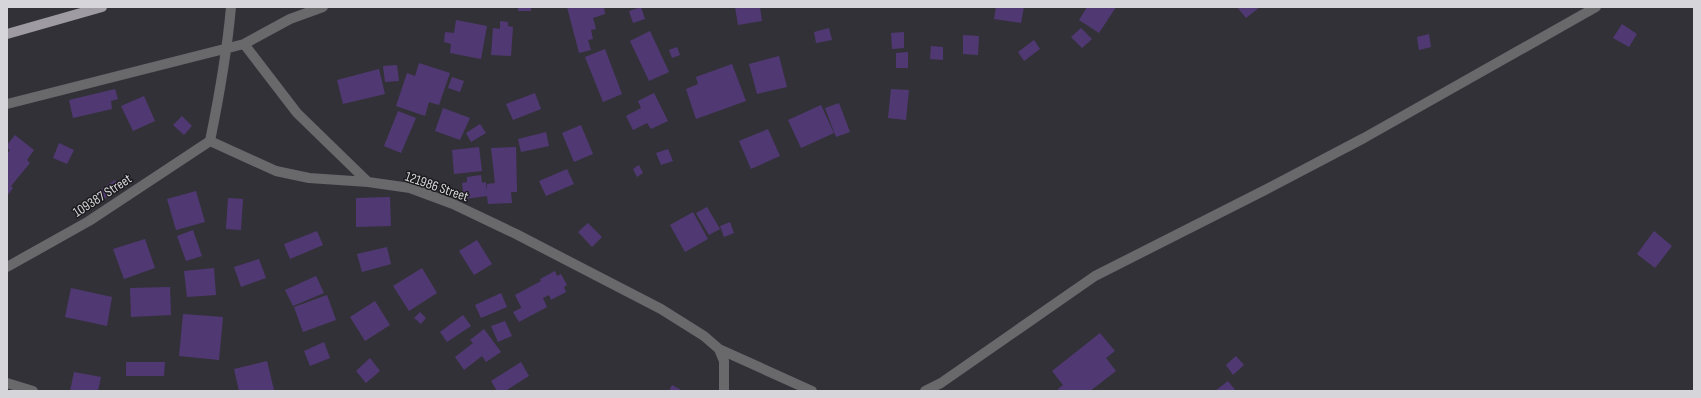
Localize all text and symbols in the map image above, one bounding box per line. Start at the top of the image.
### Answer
street label: 121986 Street [403,168,471,205]
street label: 109387 Street [70,170,135,221]

